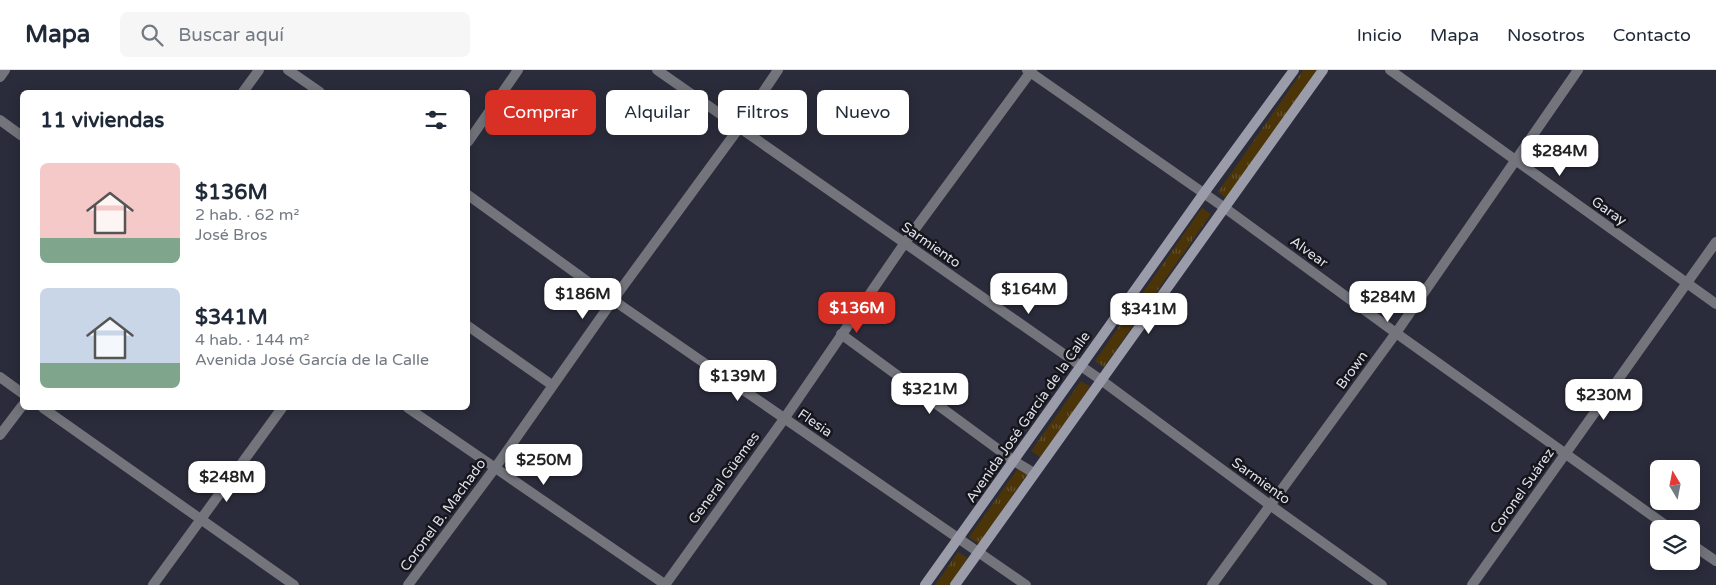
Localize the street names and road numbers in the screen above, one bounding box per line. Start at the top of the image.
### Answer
street label: Garay [1588,193,1630,229]
street label: Sarmiento [898,218,964,272]
street label: Alvear [1287,233,1332,272]
street label: Avenida José García de la Calle [962,328,1094,506]
street label: Brown [1333,348,1371,392]
street label: Flesia [795,405,835,441]
street label: General Güemes [685,428,763,527]
street label: Coronel Suárez [1486,445,1558,537]
street label: Sarmiento [1228,454,1294,508]
street label: Coronel B. Machado [397,455,489,575]

